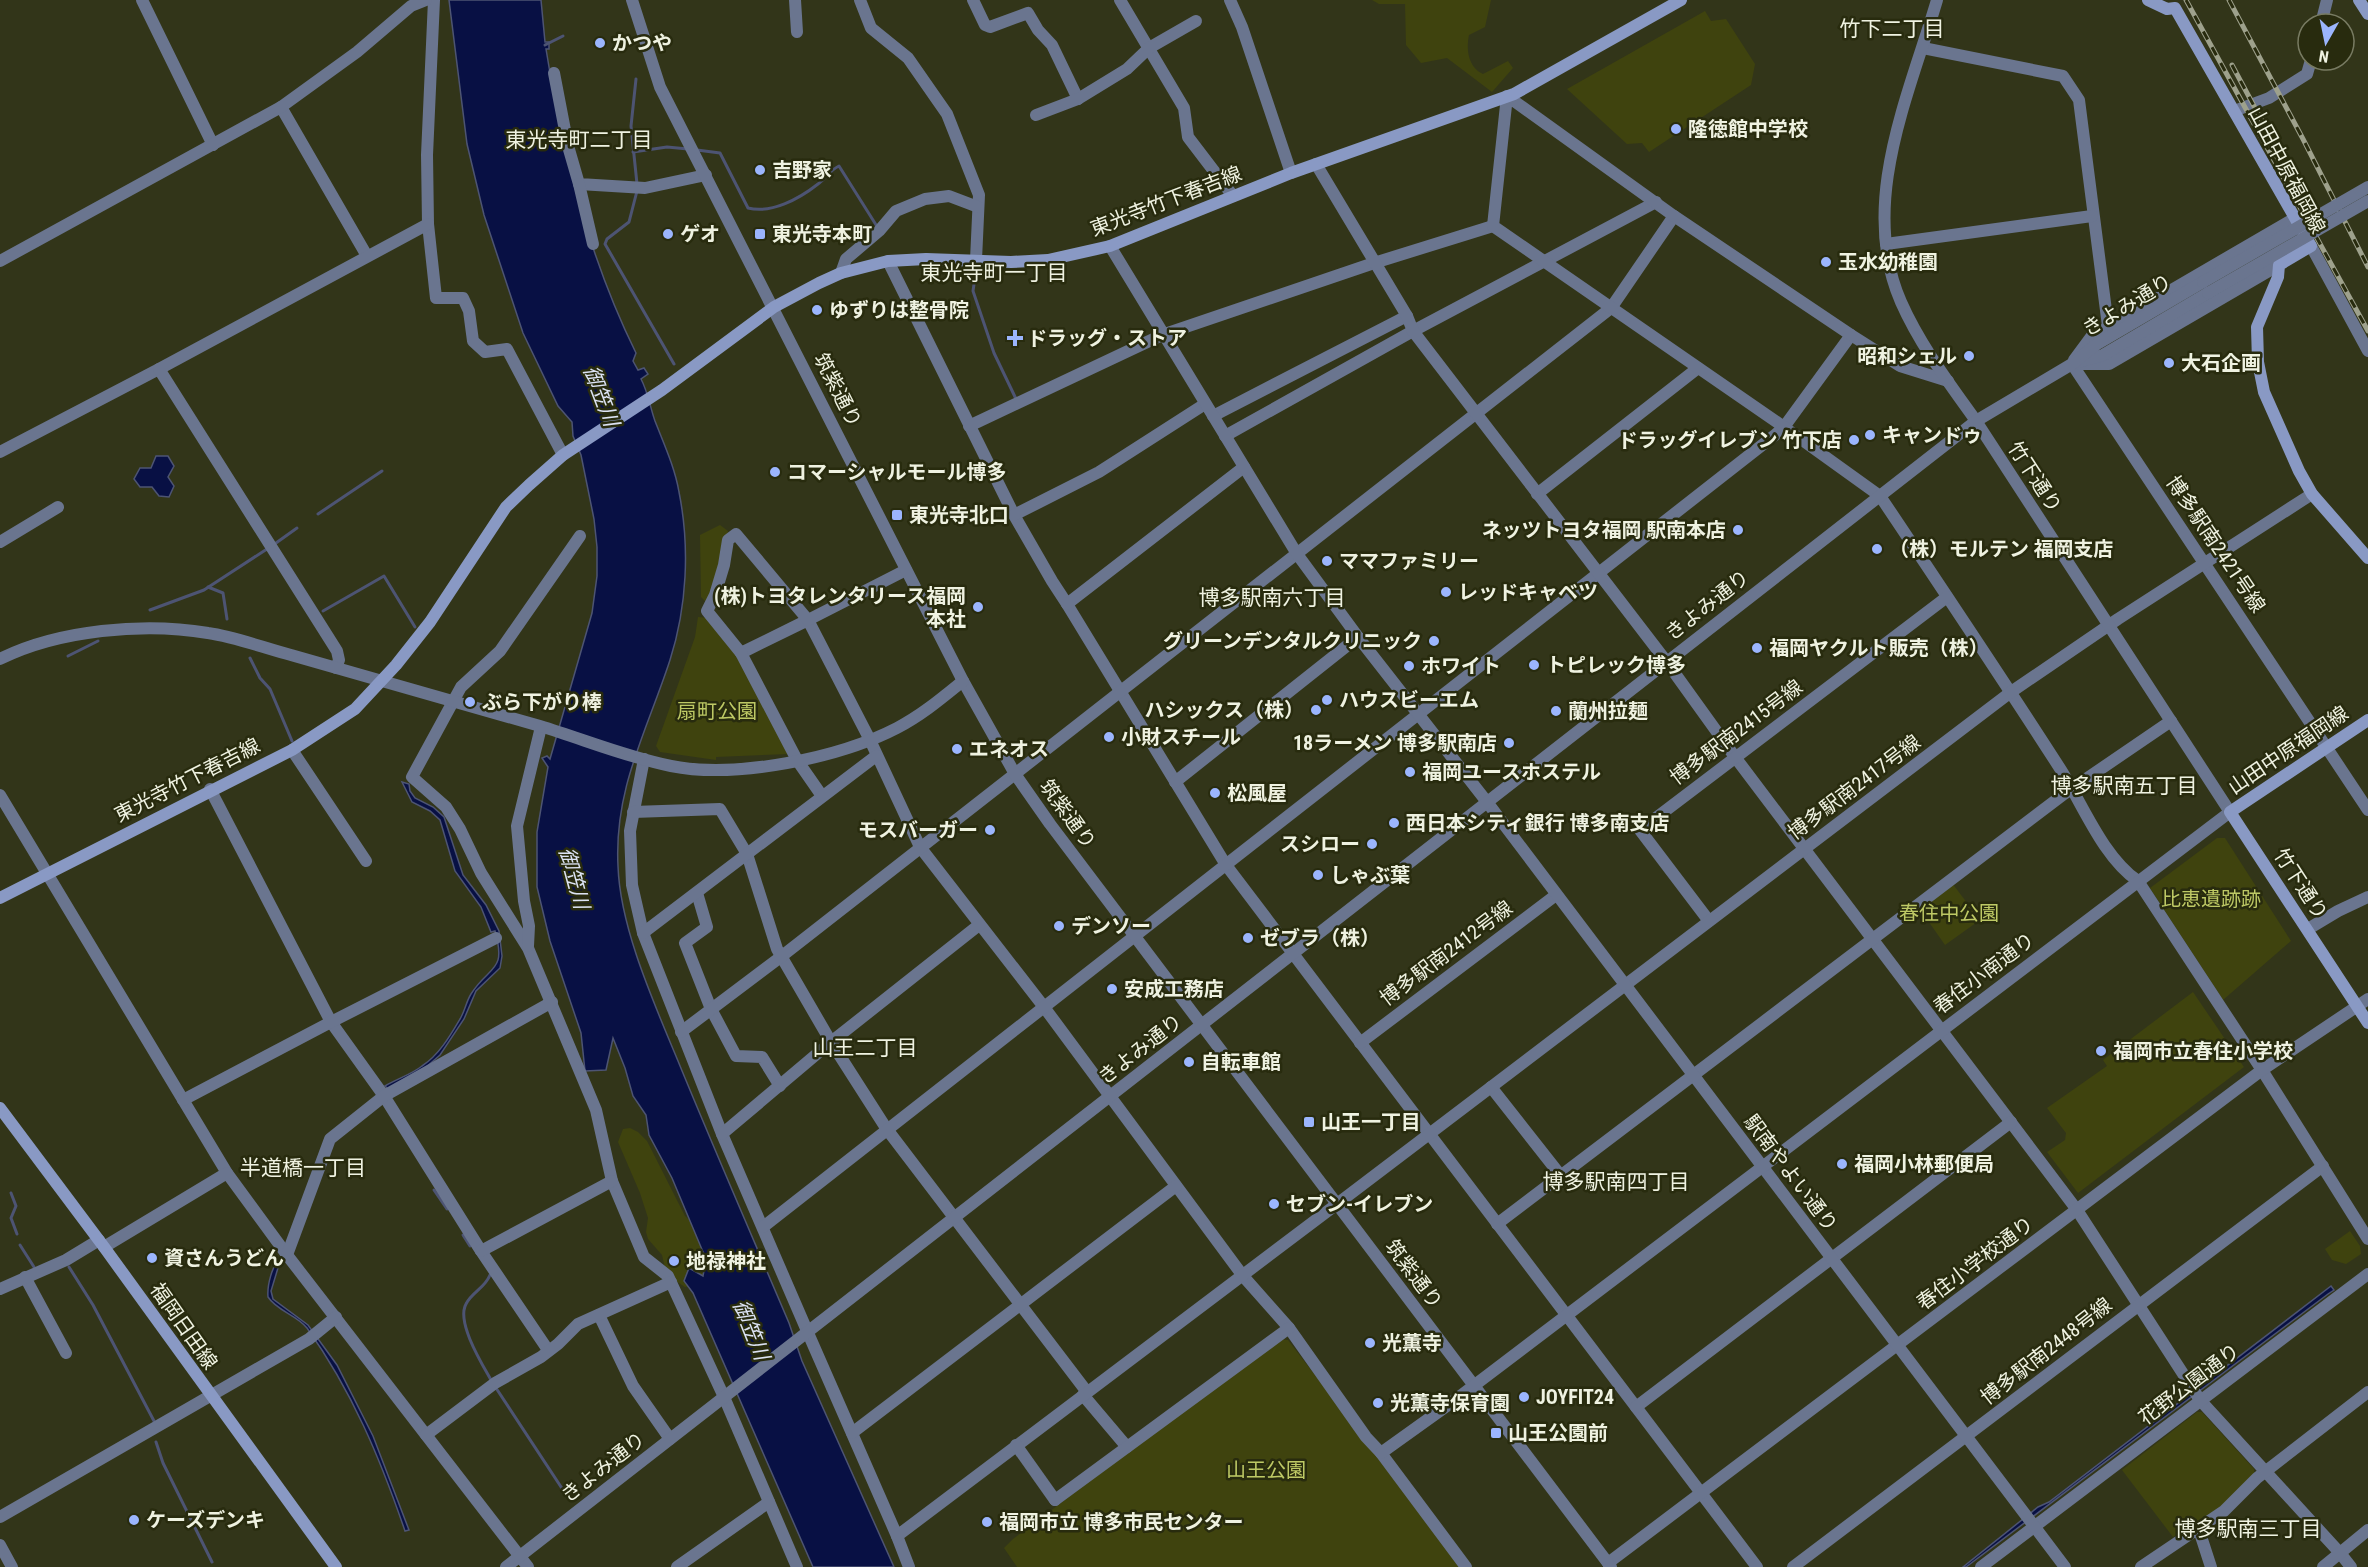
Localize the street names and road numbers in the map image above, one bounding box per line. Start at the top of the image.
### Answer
street label: 山田中原福岡線 [2244,103,2330,237]
street label: 東光寺竹下春吉線 [1087,161,1245,241]
street label: きよみ通り [2078,269,2176,341]
street label: 筑紫通り [809,349,867,431]
street label: 竹下通り [2003,437,2067,517]
street label: 博多駅南2421号線 [2161,471,2271,617]
street label: きよみ通り [1660,565,1754,645]
street label: 博多駅南2415号線 [1665,674,1807,790]
street label: 山田中原福岡線 [2223,701,2353,799]
street label: 博多駅南2417号線 [1783,729,1925,845]
street label: 東光寺竹下春吉線 [110,733,264,827]
street label: 筑紫通り [1035,775,1101,853]
street label: 竹下通り [2269,844,2333,924]
street label: 博多駅南2412号線 [1375,895,1517,1011]
street label: 春住小南通り [1929,927,2039,1019]
street label: きよみ通り [1093,1009,1187,1089]
street label: 駅南やよい通り [1739,1110,1843,1236]
street label: 春住小学校通り [1912,1211,2038,1315]
street label: 筑紫通り [1380,1235,1448,1313]
street label: 福岡日田線 [145,1278,223,1374]
street label: 博多駅南2448号線 [1976,1292,2116,1410]
street label: 花野公園通り [2134,1338,2244,1430]
street label: きよみ通り [556,1427,650,1507]

